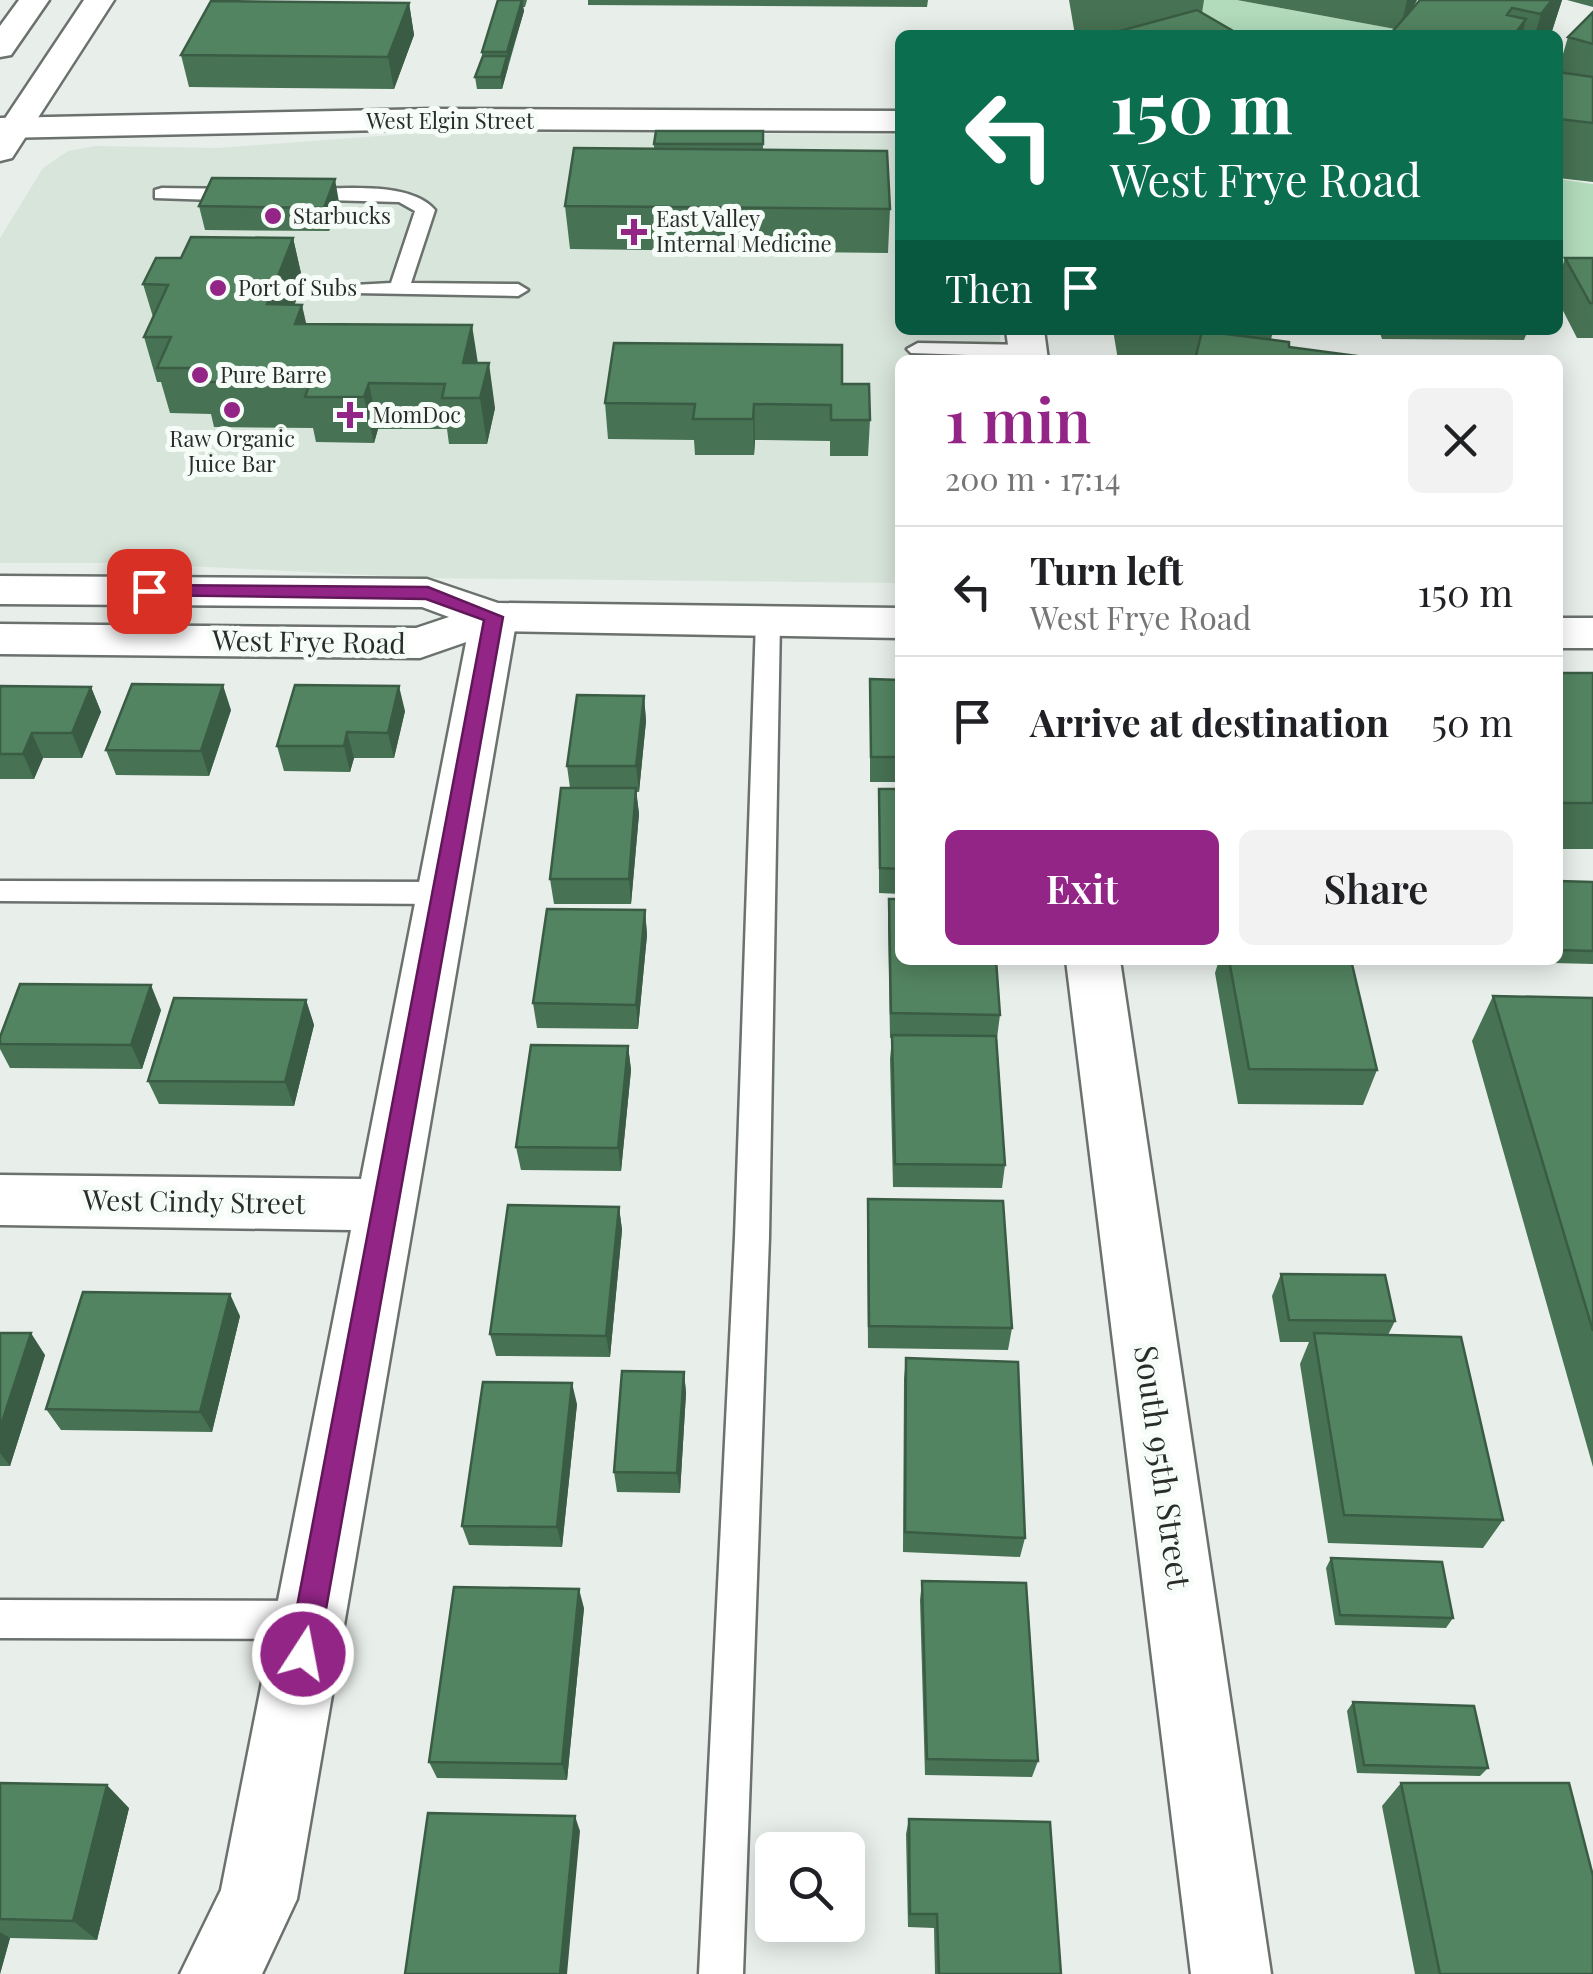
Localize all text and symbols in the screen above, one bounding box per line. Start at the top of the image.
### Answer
text: 150 m [1110,58,1293,152]
icon: left [945,70,1075,200]
street label: West Elgin Street [365,105,535,135]
text: West Frye Road [1110,148,1421,208]
place label: Starbucks [293,200,391,230]
place label: East Valley Internal Medicine [656,203,832,258]
marker: Starbucks [262,205,284,227]
marker: East Valley Internal Medicine [621,219,647,245]
icon: arrive [1053,260,1108,315]
text: Then [945,262,1033,313]
place label: Port of Subs [238,272,357,302]
marker: Port of Subs [207,277,229,299]
place label: Pure Barre [220,359,327,389]
marker: Pure Barre [189,364,211,386]
text: 1 min [945,378,1091,458]
button: close [1408,388,1513,493]
marker: Raw Organic Juice Bar [221,399,243,421]
place label: MomDoc [372,399,461,429]
marker: MomDoc [337,402,363,428]
place label: Raw Organic Juice Bar [169,423,295,478]
text: 200 m · 17:14 [945,456,1121,499]
text: Turn left [1030,544,1183,595]
pin [107,549,192,634]
icon: arrive [122,564,177,619]
icon: left [945,564,1000,619]
text: 150 m [1418,566,1513,617]
text: West Frye Road [1030,595,1251,638]
street label: West Frye Road [211,620,406,661]
icon: arrive [945,694,1000,749]
text: Arrive at destination [1030,696,1389,747]
text: 50 m [1431,696,1513,747]
button: Exit [945,830,1219,945]
button: Share [1239,830,1513,945]
street label: West Cindy Street [81,1180,307,1221]
street label: South 95th Street [1126,1342,1203,1592]
position arrow [251,1602,355,1706]
map controls [755,1832,865,1942]
button: search [755,1832,865,1942]

